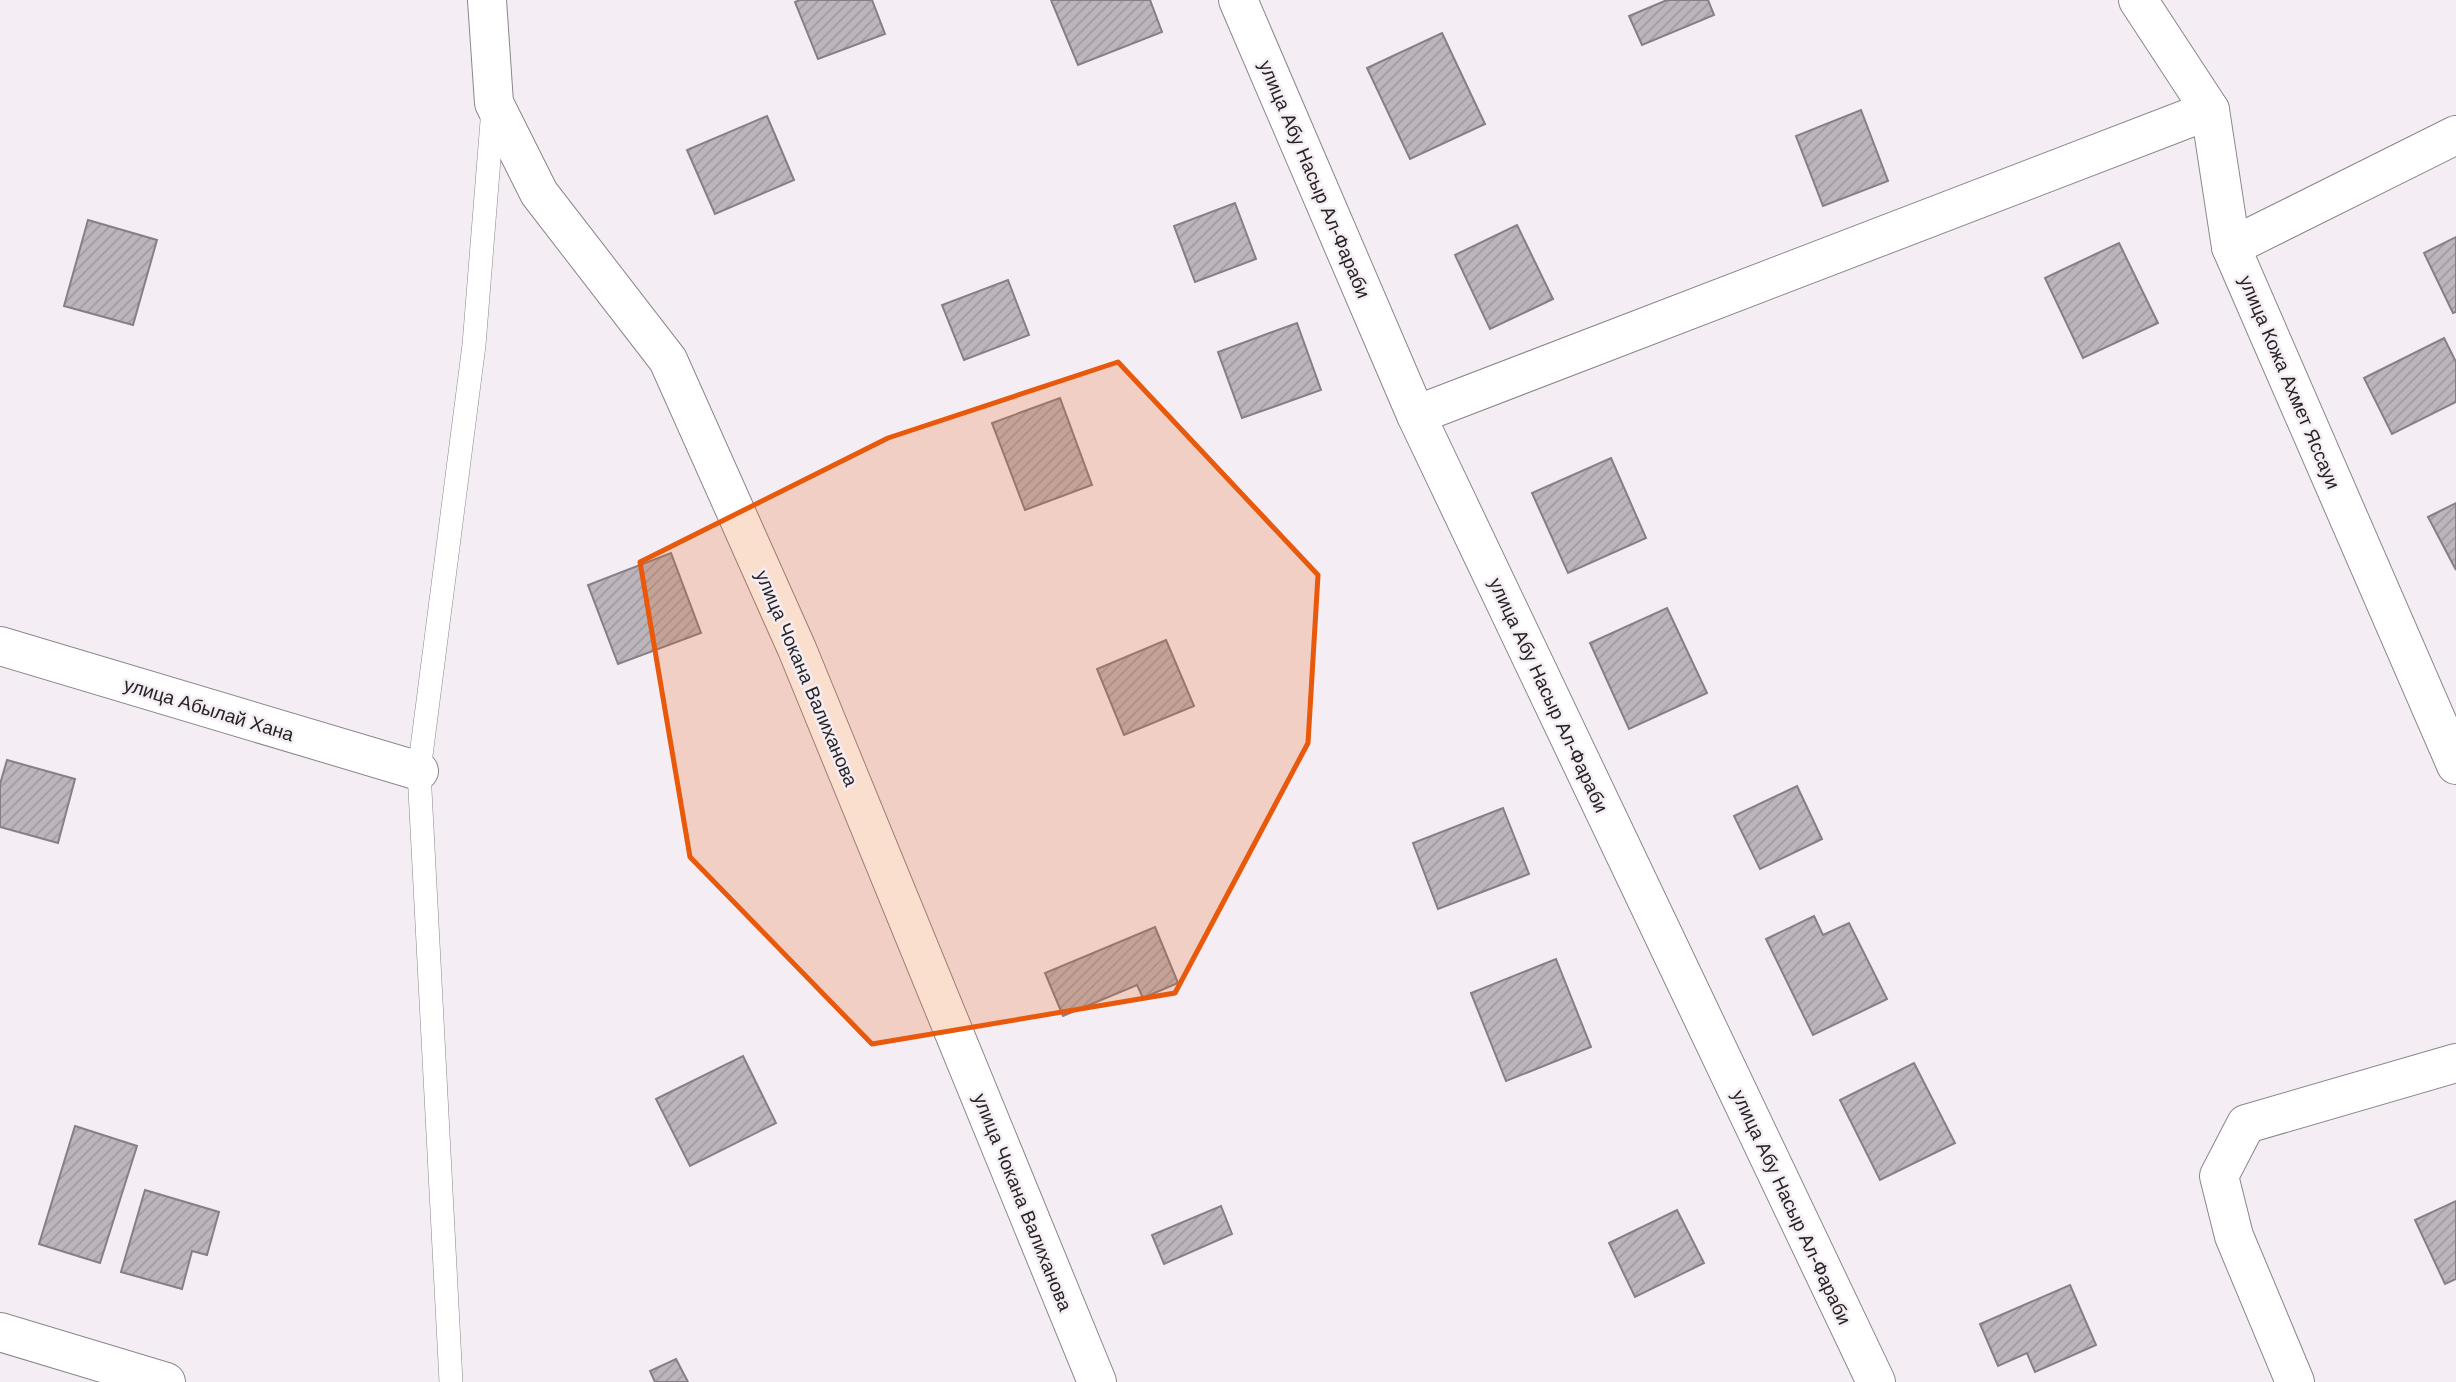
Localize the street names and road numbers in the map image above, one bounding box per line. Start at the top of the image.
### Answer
street label: улица Абу Насыр Ал-Фараби [1255,57,1374,301]
street label: улица Кожа Ахмет Яссауи [2235,272,2344,492]
street label: улица Чокана Валиханова [751,567,862,790]
street label: улица Абу Насыр Ал-Фараби [1485,575,1612,816]
street label: улица Абылай Хана [121,674,297,745]
street label: улица Абу Насыр Ал-Фараби [1728,1087,1855,1328]
street label: улица Чокана Валиханова [969,1090,1076,1314]

